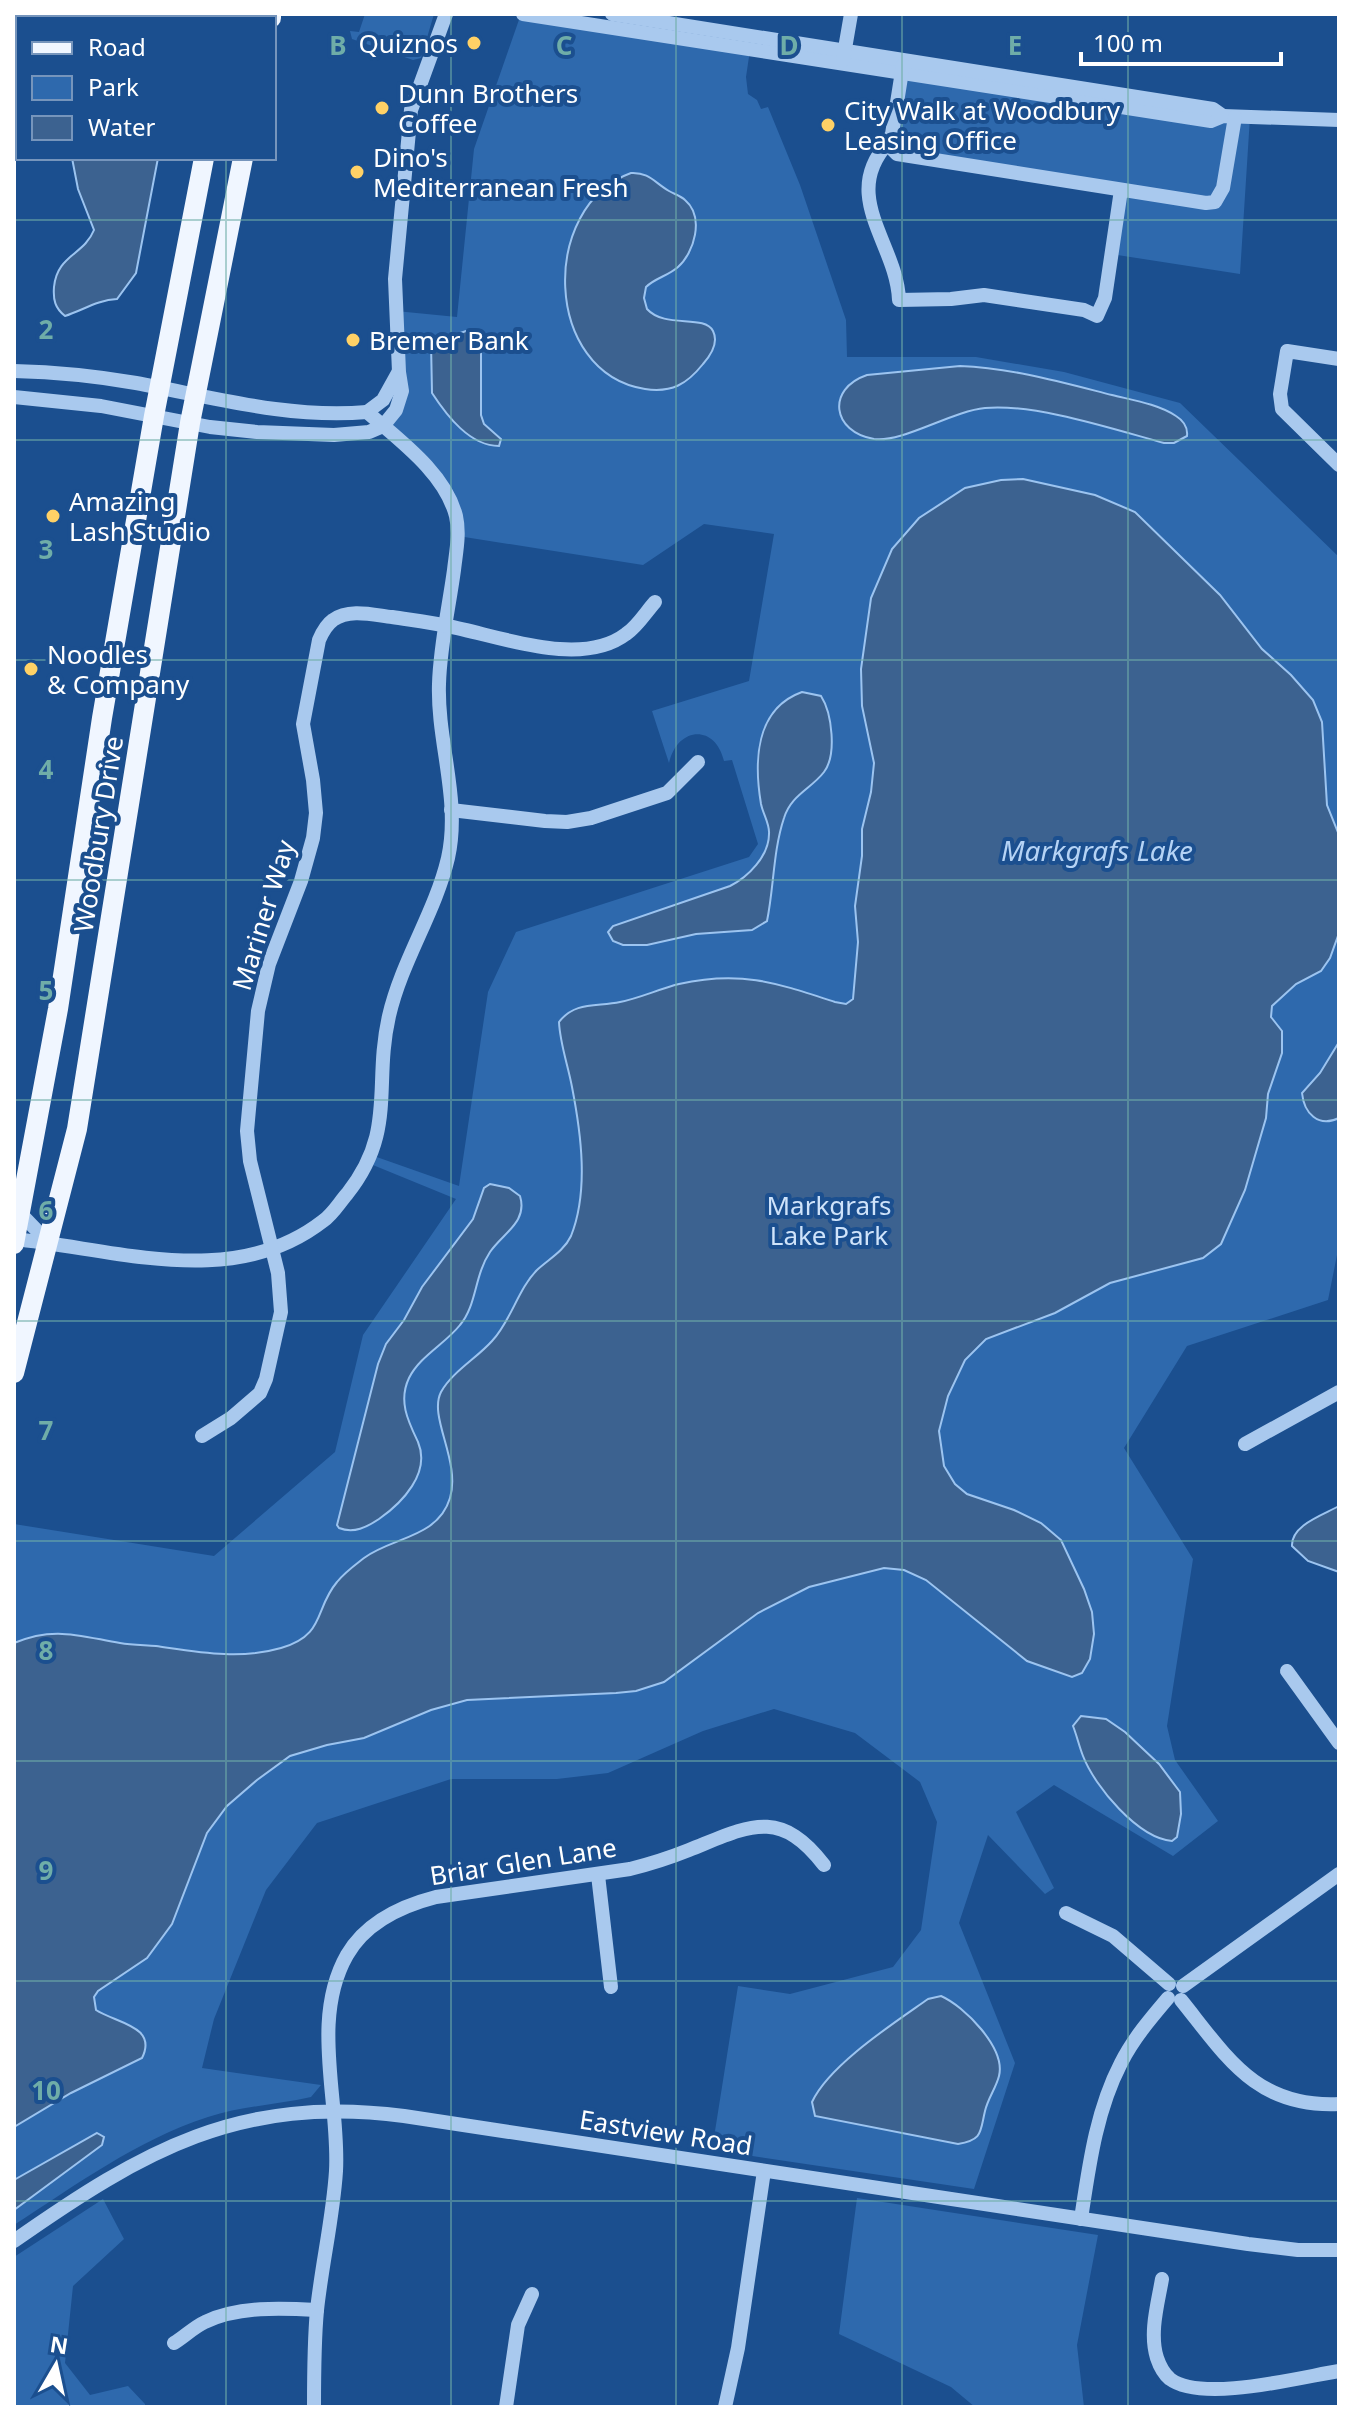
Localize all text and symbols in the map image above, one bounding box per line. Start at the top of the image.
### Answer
legend [16,16,276,160]
scale bar [1081,16,1281,66]
place label: Quiznos [358,25,458,61]
text: 100 m [1093,26,1163,59]
text: B [329,27,347,63]
text: C [556,27,572,63]
text: D [779,27,799,63]
text: E [1008,27,1022,63]
text: Road [88,30,146,63]
marker: Quiznos [465,34,483,52]
text: Park [88,70,139,103]
place label: Dunn Brothers Coffee [398,75,578,141]
place label: City Walk at Woodbury Leasing Office [844,92,1121,158]
marker: Dunn Brothers Coffee [373,99,391,117]
text: Water [88,110,156,143]
marker: City Walk at Woodbury Leasing Office [819,116,837,134]
place label: Dino's Mediterranean Fresh [373,139,629,205]
marker: Dino's Mediterranean Fresh [348,163,366,181]
text: 2 [39,311,54,347]
place label: Bremer Bank [369,322,529,358]
marker: Bremer Bank [344,331,362,349]
place label: Amazing Lash Studio [69,483,211,549]
marker: Amazing Lash Studio [44,507,62,525]
text: 3 [39,531,53,567]
place label: Noodles & Company [47,636,190,702]
marker: Noodles & Company [22,660,40,678]
street label: Woodbury Drive [65,733,131,935]
text: 4 [39,751,54,787]
water label: Markgrafs Lake [1001,831,1193,869]
street label: Mariner Way [223,835,303,995]
text: 5 [39,972,53,1008]
park label: Markgrafs Lake Park [767,1187,891,1253]
text: 6 [39,1192,54,1228]
text: 7 [39,1412,54,1448]
text: 8 [39,1632,53,1668]
street label: Briar Glen Lane [427,1828,619,1894]
text: 9 [39,1852,53,1888]
text: 10 [31,2072,61,2108]
street label: Eastview Road [577,2101,755,2163]
north arrow [16,2325,96,2405]
text: N [48,2328,70,2360]

